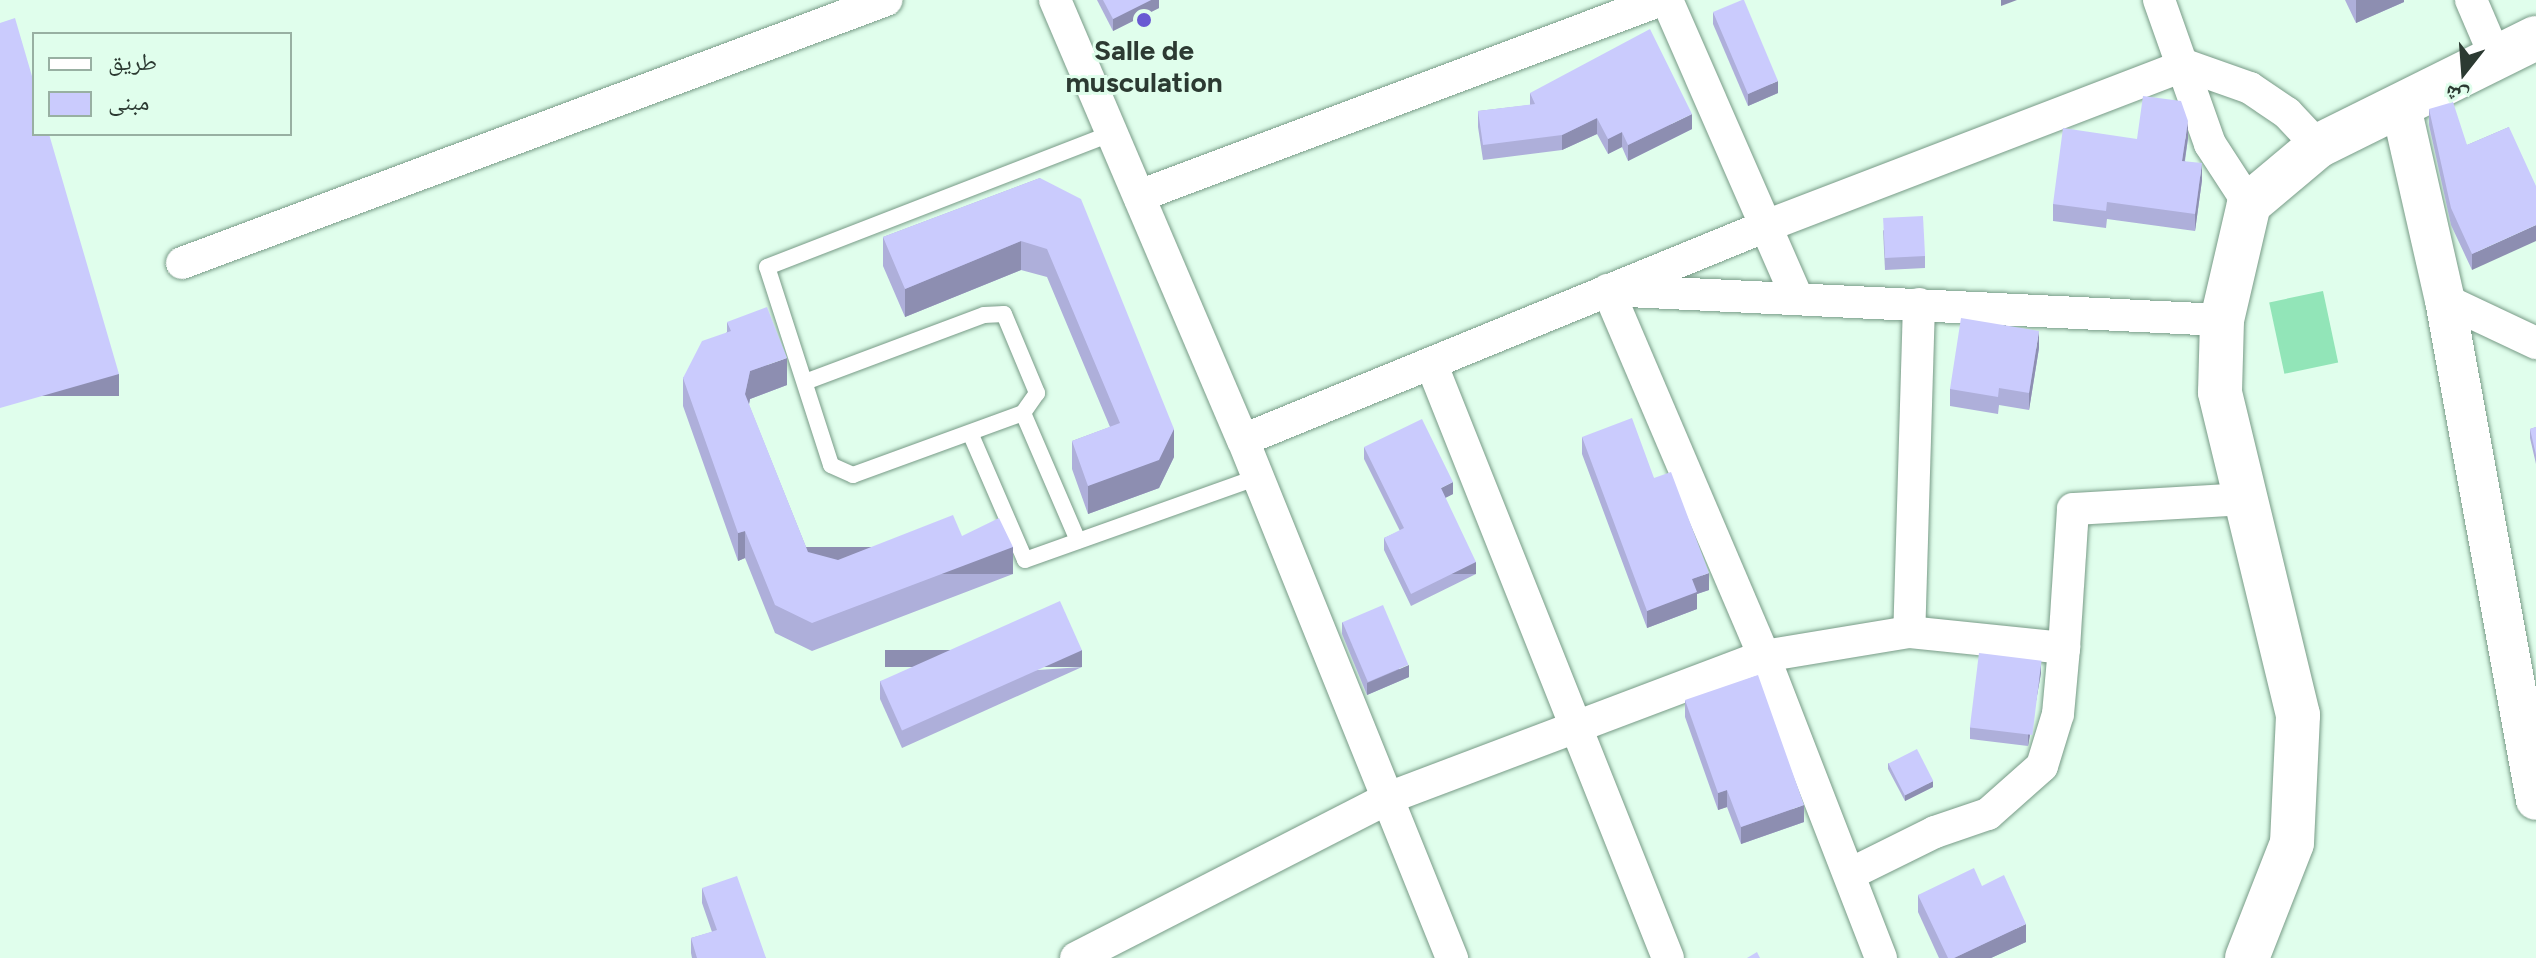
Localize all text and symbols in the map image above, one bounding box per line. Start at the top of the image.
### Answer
marker: Salle de musculation [1135,11,1153,29]
legend [32,32,292,136]
north arrow [2424,32,2504,112]
place label: Salle de musculation [1065,33,1223,99]
text: طريق [108,47,157,76]
text: ش [2442,79,2472,112]
text: مبنى [108,87,149,116]

